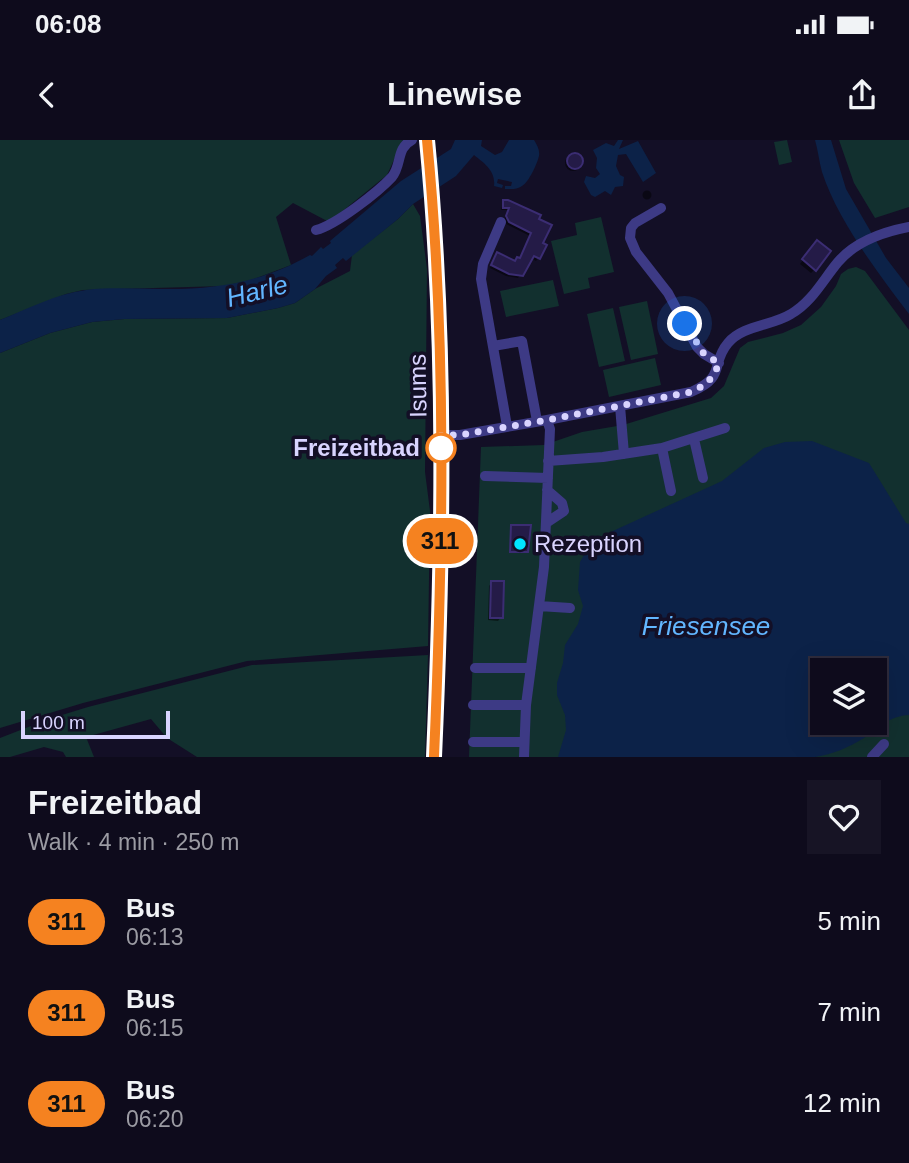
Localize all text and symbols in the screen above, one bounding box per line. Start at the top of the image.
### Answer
text: 06:08 [35,9,102,39]
icon: back [28,76,66,114]
text: Linewise [387,76,522,112]
icon: share [843,76,881,114]
water label: Harle [223,269,291,313]
your location [667,306,702,341]
street label: Isums [403,354,432,418]
marker: Freizeitbad [426,433,456,463]
place label: Freizeitbad [293,434,420,461]
line badge: 311 [400,518,480,564]
text: 311 [421,527,459,554]
place label: Rezeption [534,530,642,557]
marker: Rezeption [512,536,528,552]
water label: Friesensee [642,611,770,641]
map controls [810,658,887,735]
button: layers [810,658,887,735]
scale bar [21,708,170,740]
text: 100 m [32,712,85,733]
button: heart [807,780,881,854]
text: Freizeitbad [28,784,202,821]
text: Walk · 4 min · 250 m [28,829,239,855]
text: Bus [126,893,175,923]
text: 5 min [817,906,881,936]
text: 311 [47,908,86,935]
text: 06:13 [126,924,184,950]
text: Bus [126,984,175,1014]
text: 7 min [817,997,881,1027]
text: 311 [47,999,86,1026]
text: 06:15 [126,1015,184,1041]
text: Bus [126,1075,175,1105]
text: 12 min [803,1088,881,1118]
text: 311 [47,1090,86,1117]
text: 06:20 [126,1106,184,1132]

